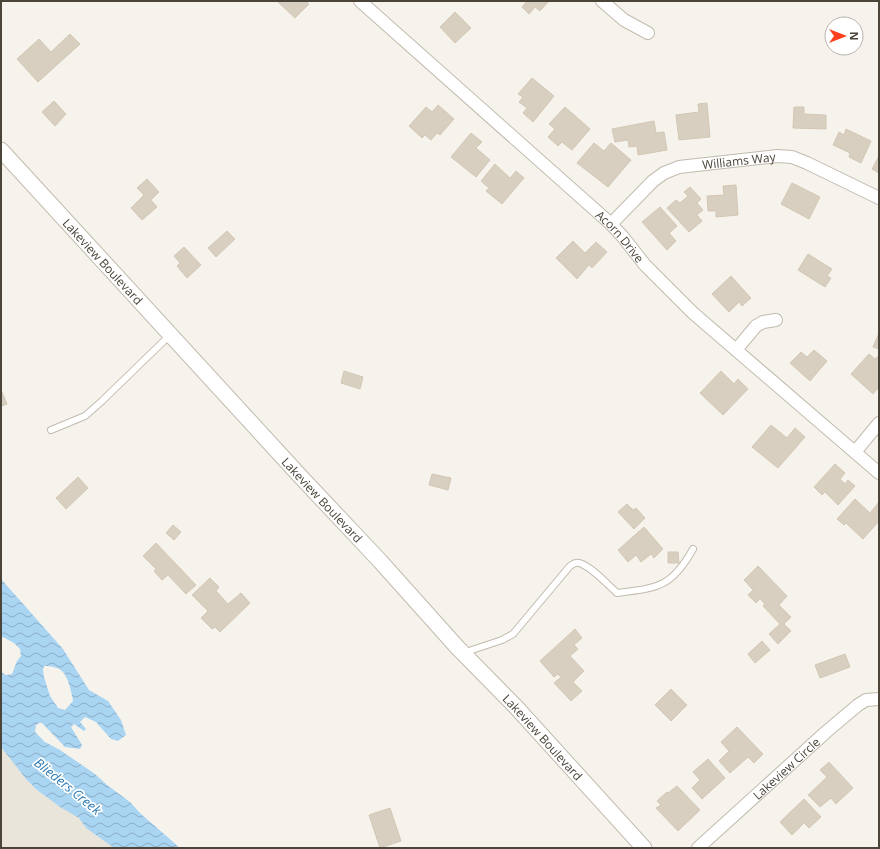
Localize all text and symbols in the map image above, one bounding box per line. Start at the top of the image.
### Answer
north arrow [824,16,864,56]
text: N [847,32,862,40]
street label: Williams Way [701,148,777,173]
street label: Acorn Drive [592,206,649,266]
street label: Lakeview Boulevard [59,215,147,308]
street label: Lakeview Boulevard [278,453,367,546]
street label: Lakeview Boulevard [499,690,587,784]
street label: Lakeview Circle [749,733,824,803]
water label: Blieders Creek [31,754,106,819]

